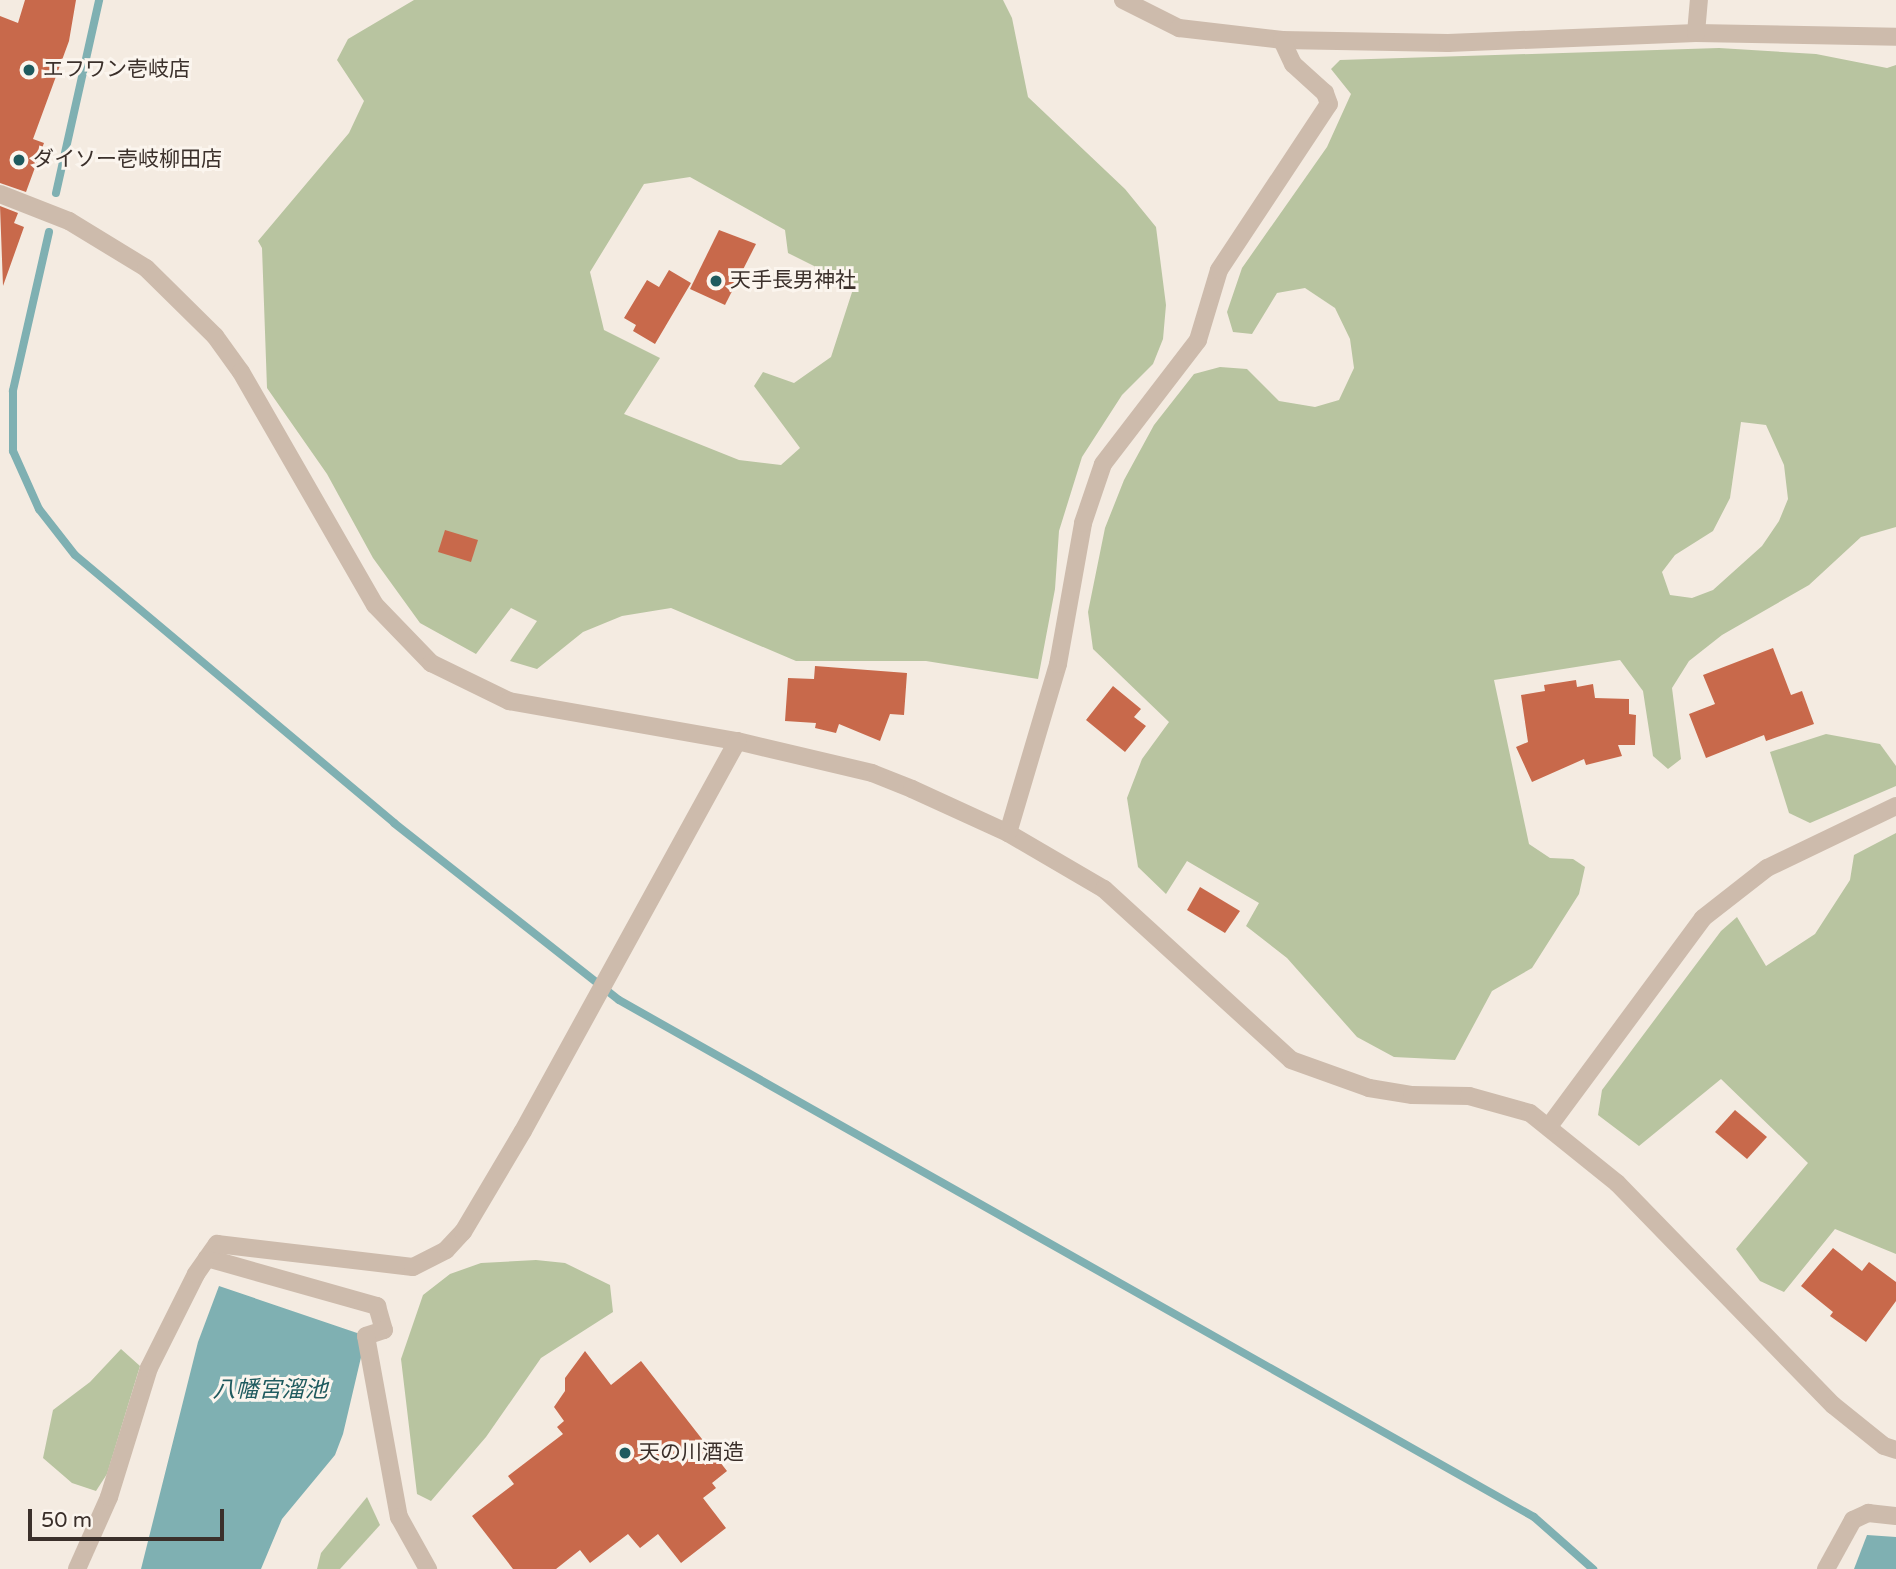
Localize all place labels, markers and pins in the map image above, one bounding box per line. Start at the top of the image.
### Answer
place label: エフワン壱岐店 [43,57,190,83]
marker: エフワン壱岐店 [21,62,37,78]
place label: ダイソー壱岐柳田店 [33,147,222,173]
marker: ダイソー壱岐柳田店 [11,152,27,168]
place label: 天手長男神社 [730,268,856,294]
marker: 天手長男神社 [708,273,724,289]
place label: 天の川酒造 [639,1440,744,1466]
marker: 天の川酒造 [617,1445,633,1461]

